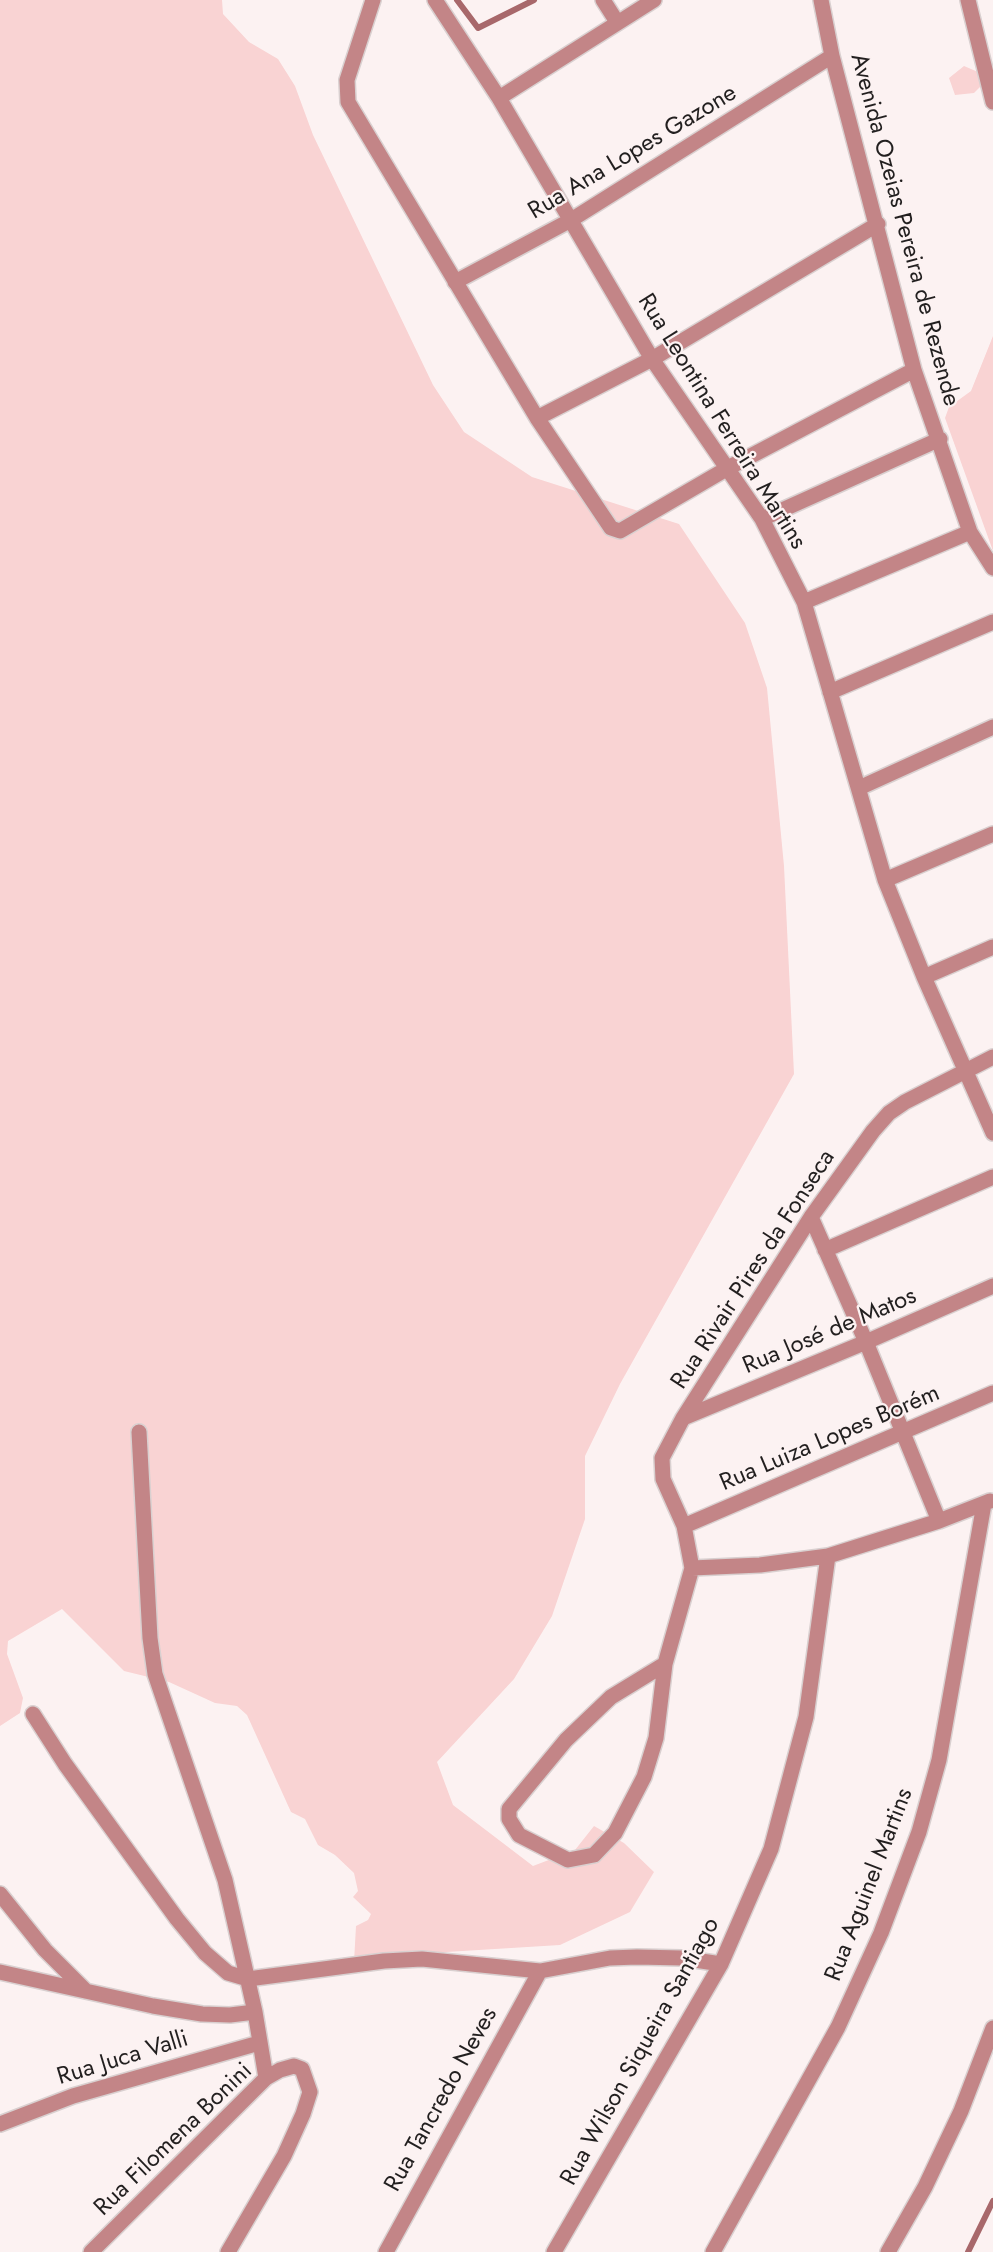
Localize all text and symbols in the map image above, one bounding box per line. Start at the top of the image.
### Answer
street label: Avenida Ozeias Pereira de Rezende [843,51,965,409]
street label: Rua Ana Lopes Gazone [524,79,742,227]
street label: Rua Leontina Ferreira Martins [630,289,812,555]
street label: Rua Rivair Pires da Fonseca [666,1145,842,1395]
street label: Rua José de Matos [739,1282,921,1382]
street label: Rua Luiza Lopes Borém [716,1380,944,1498]
street label: Rua Aguinel Martins [820,1784,920,1986]
street label: Rua Wilson Siqueira Santiago [555,1913,727,2191]
street label: Rua Tancredo Neves [379,2003,505,2197]
street label: Rua Juca Valli [54,2025,192,2093]
street label: Rua Filomena Bonini [89,2057,259,2223]

